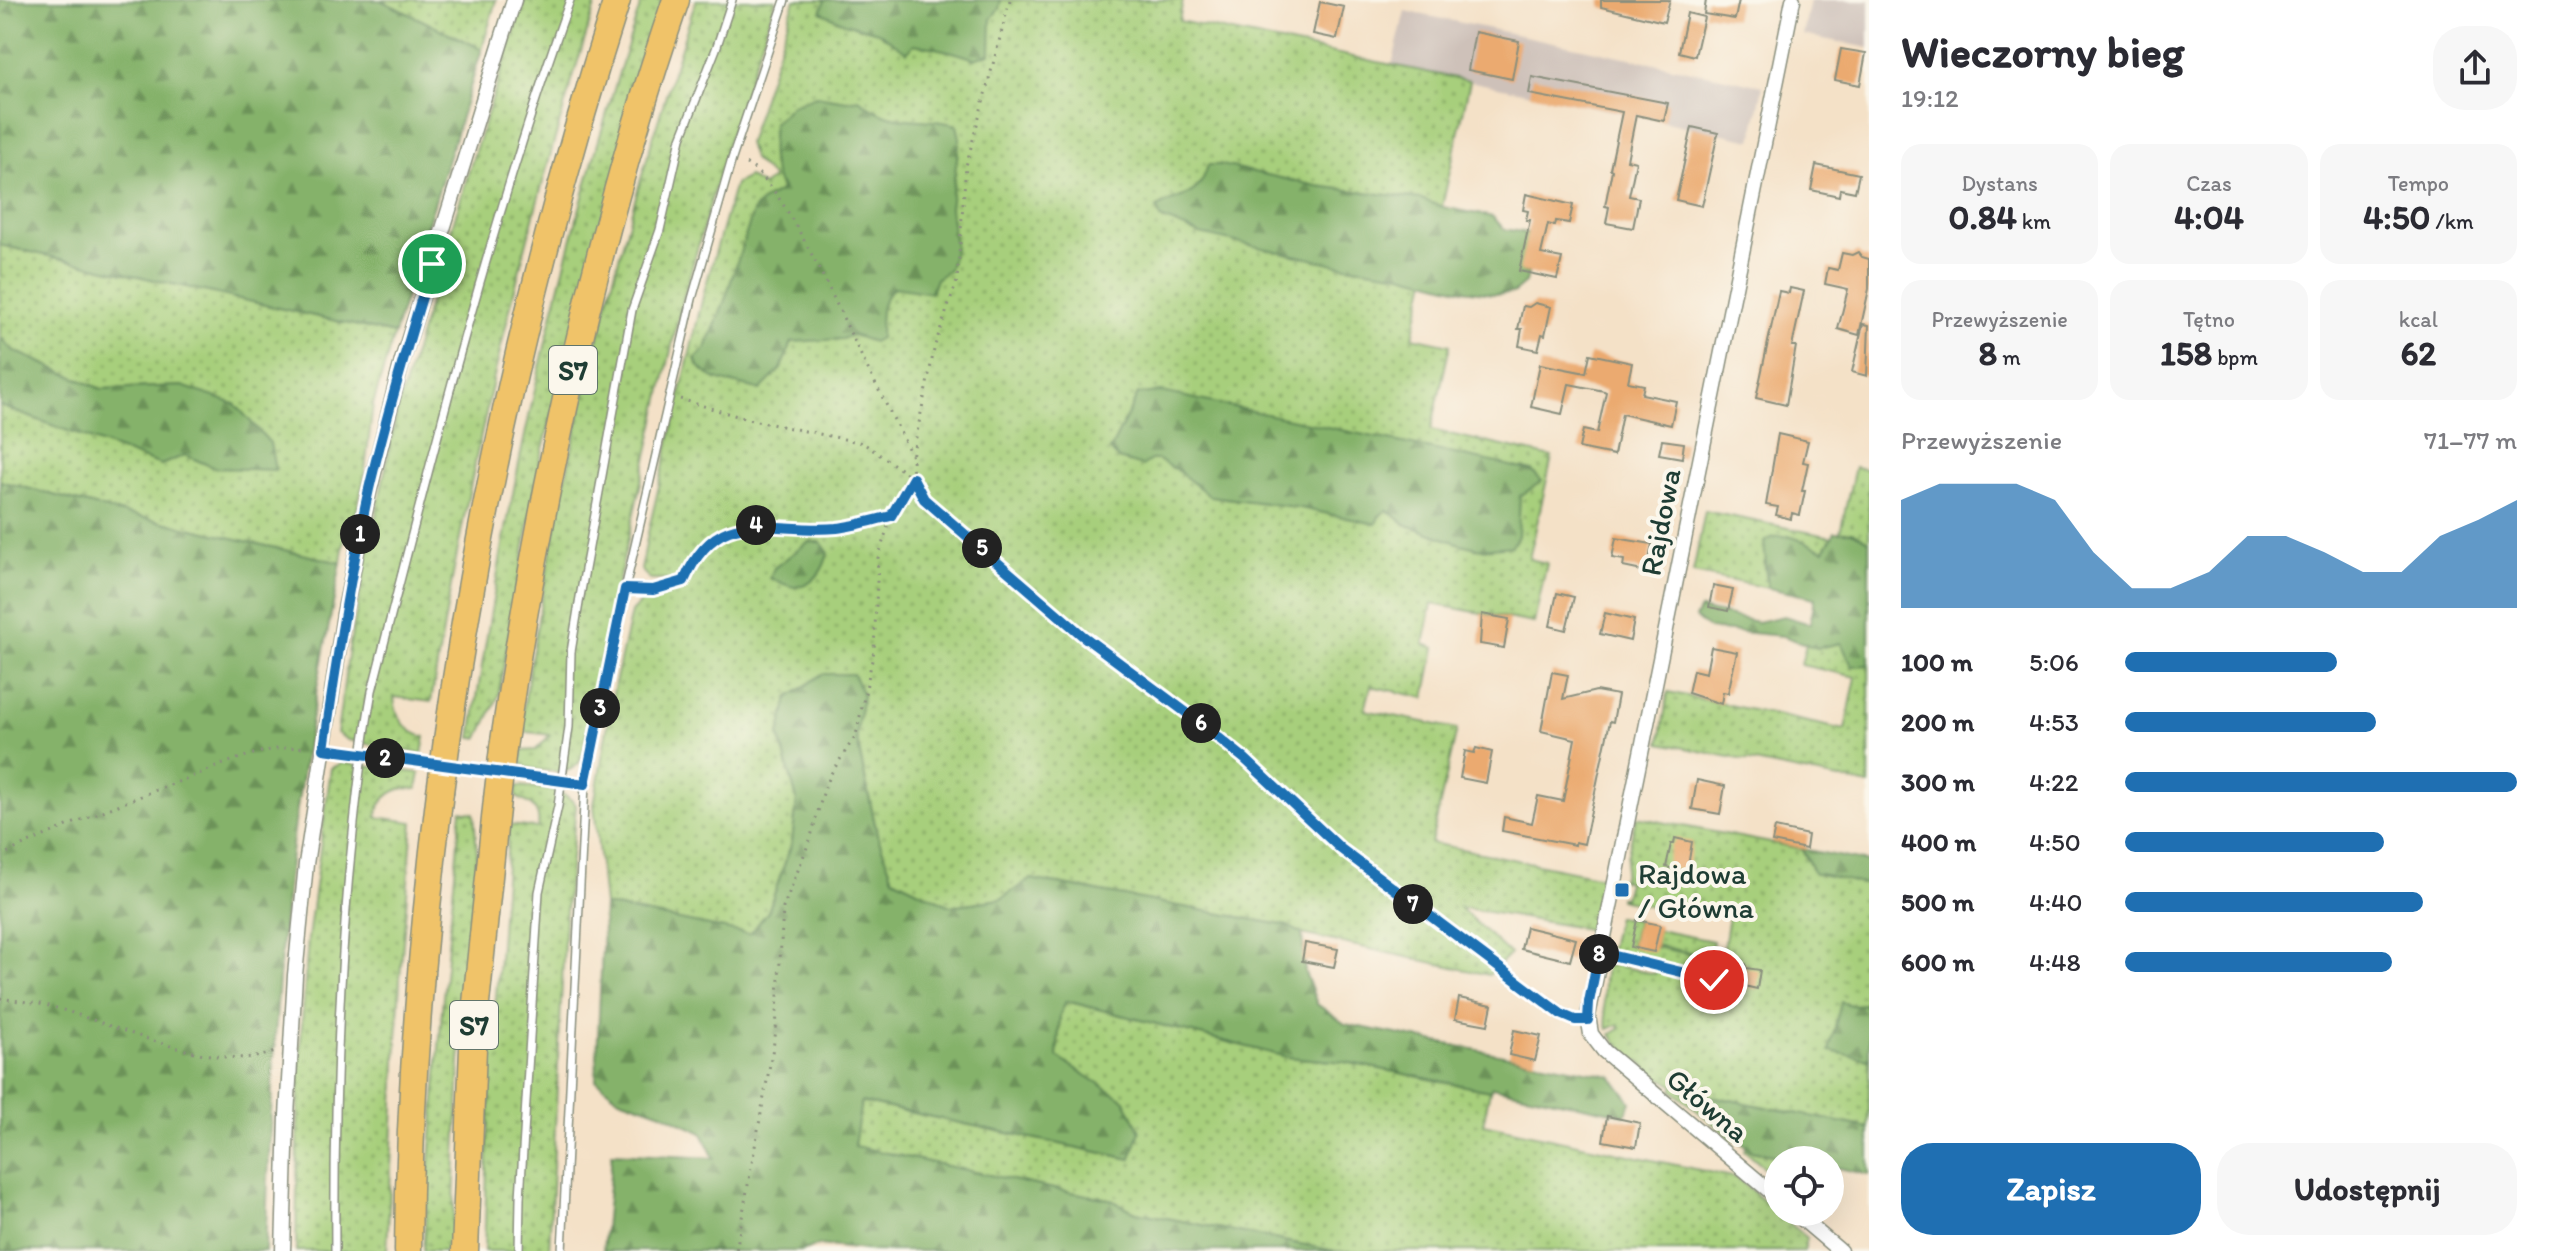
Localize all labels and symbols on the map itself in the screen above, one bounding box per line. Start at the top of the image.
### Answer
pin [398,230,466,298]
road number: S7 [549,346,597,394]
street label: Rajdowa [1631,465,1689,579]
pin: 4 [736,505,776,545]
pin: 1 [340,514,380,554]
pin: 5 [962,528,1002,568]
pin: 3 [580,688,620,728]
pin: 6 [1181,703,1221,743]
pin: 2 [365,738,405,778]
place label: Rajdowa / Główna [1638,855,1754,926]
marker: Rajdowa / Główna [1613,881,1631,899]
pin: 7 [1393,884,1433,924]
pin: 8 [1579,934,1619,974]
pin [1680,946,1748,1014]
road number: S7 [450,1001,498,1049]
street label: Główna [1659,1060,1757,1150]

